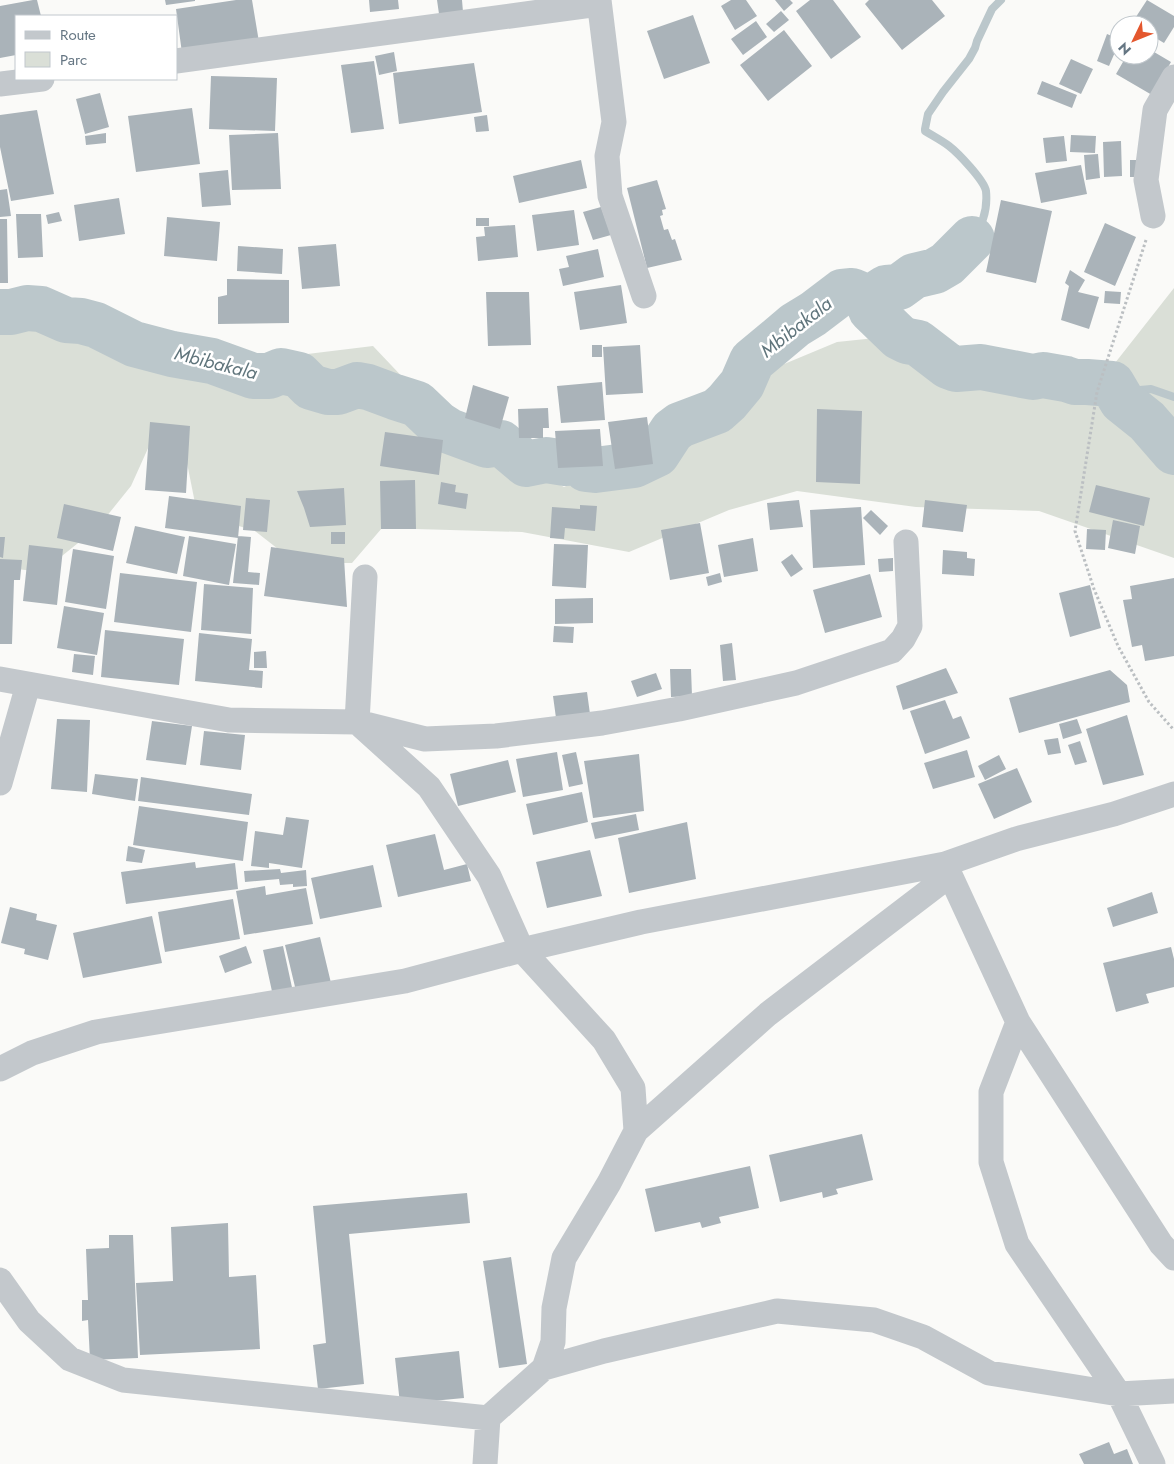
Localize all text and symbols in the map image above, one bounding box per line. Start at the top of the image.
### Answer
legend [15,15,178,80]
north arrow [1109,15,1159,65]
text: Route [60,24,96,46]
text: N [1113,38,1136,60]
text: Parc [60,49,87,71]
water label: Mbibakala [754,290,838,364]
water label: Mbibakala [172,340,261,386]

